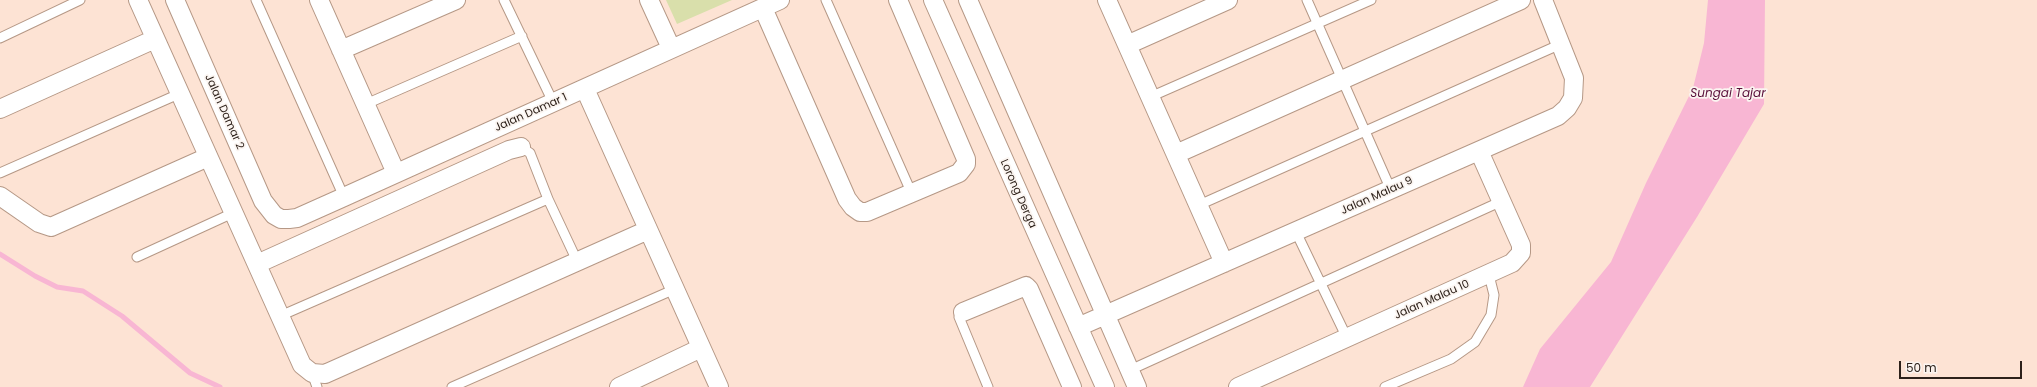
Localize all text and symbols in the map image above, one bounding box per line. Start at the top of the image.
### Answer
street label: Jalan Damar 2 [202,72,246,152]
water label: Sungai Tajar [1690,87,1766,101]
street label: Jalan Damar 1 [493,91,569,135]
street label: Lorong Derga [997,158,1039,230]
street label: Jalan Malau 9 [1339,174,1415,218]
street label: Jalan Malau 10 [1392,278,1472,322]
scale bar [1901,353,2024,379]
text: 50 m [1906,359,1937,376]

